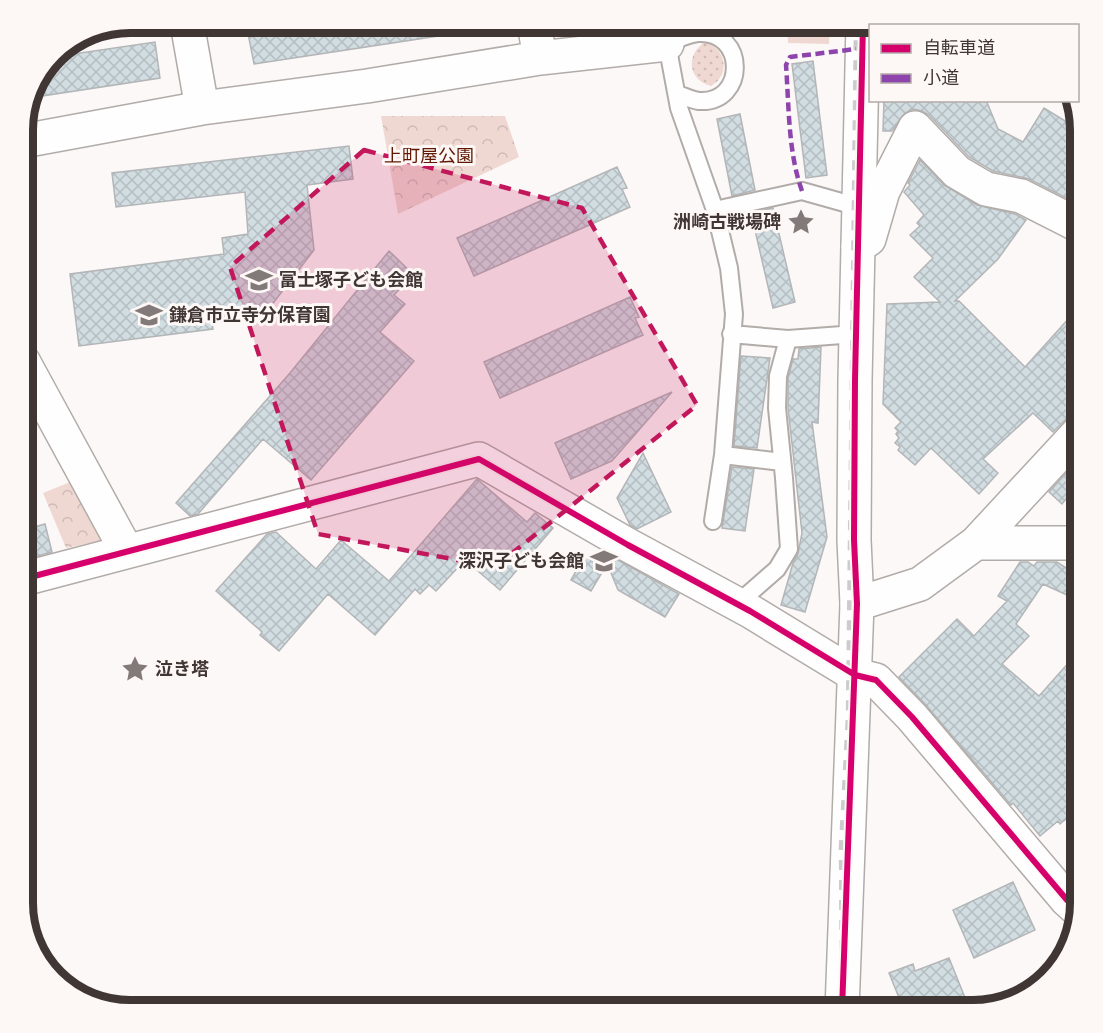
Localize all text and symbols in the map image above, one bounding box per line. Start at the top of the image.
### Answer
legend [869,24,1079,102]
text: 自転車道 [923,35,995,59]
text: 小道 [923,65,959,89]
park label: 上町屋公園 [384,143,474,167]
place icon: 洲崎古戦場碑 [786,207,816,237]
place label: 洲崎古戦場碑 [673,209,781,233]
school or university icon: 富士塚子ども会館 [244,265,274,295]
place label: 富士塚子ども会館 [279,267,423,291]
school or university icon: 鎌倉市立寺分保育園 [134,300,164,330]
place label: 鎌倉市立寺分保育園 [169,302,331,326]
school or university icon: 深沢子ども会館 [589,546,619,576]
place label: 深沢子ども会館 [458,548,584,572]
place icon: 泣き塔 [120,654,150,684]
place label: 泣き塔 [155,656,209,680]

